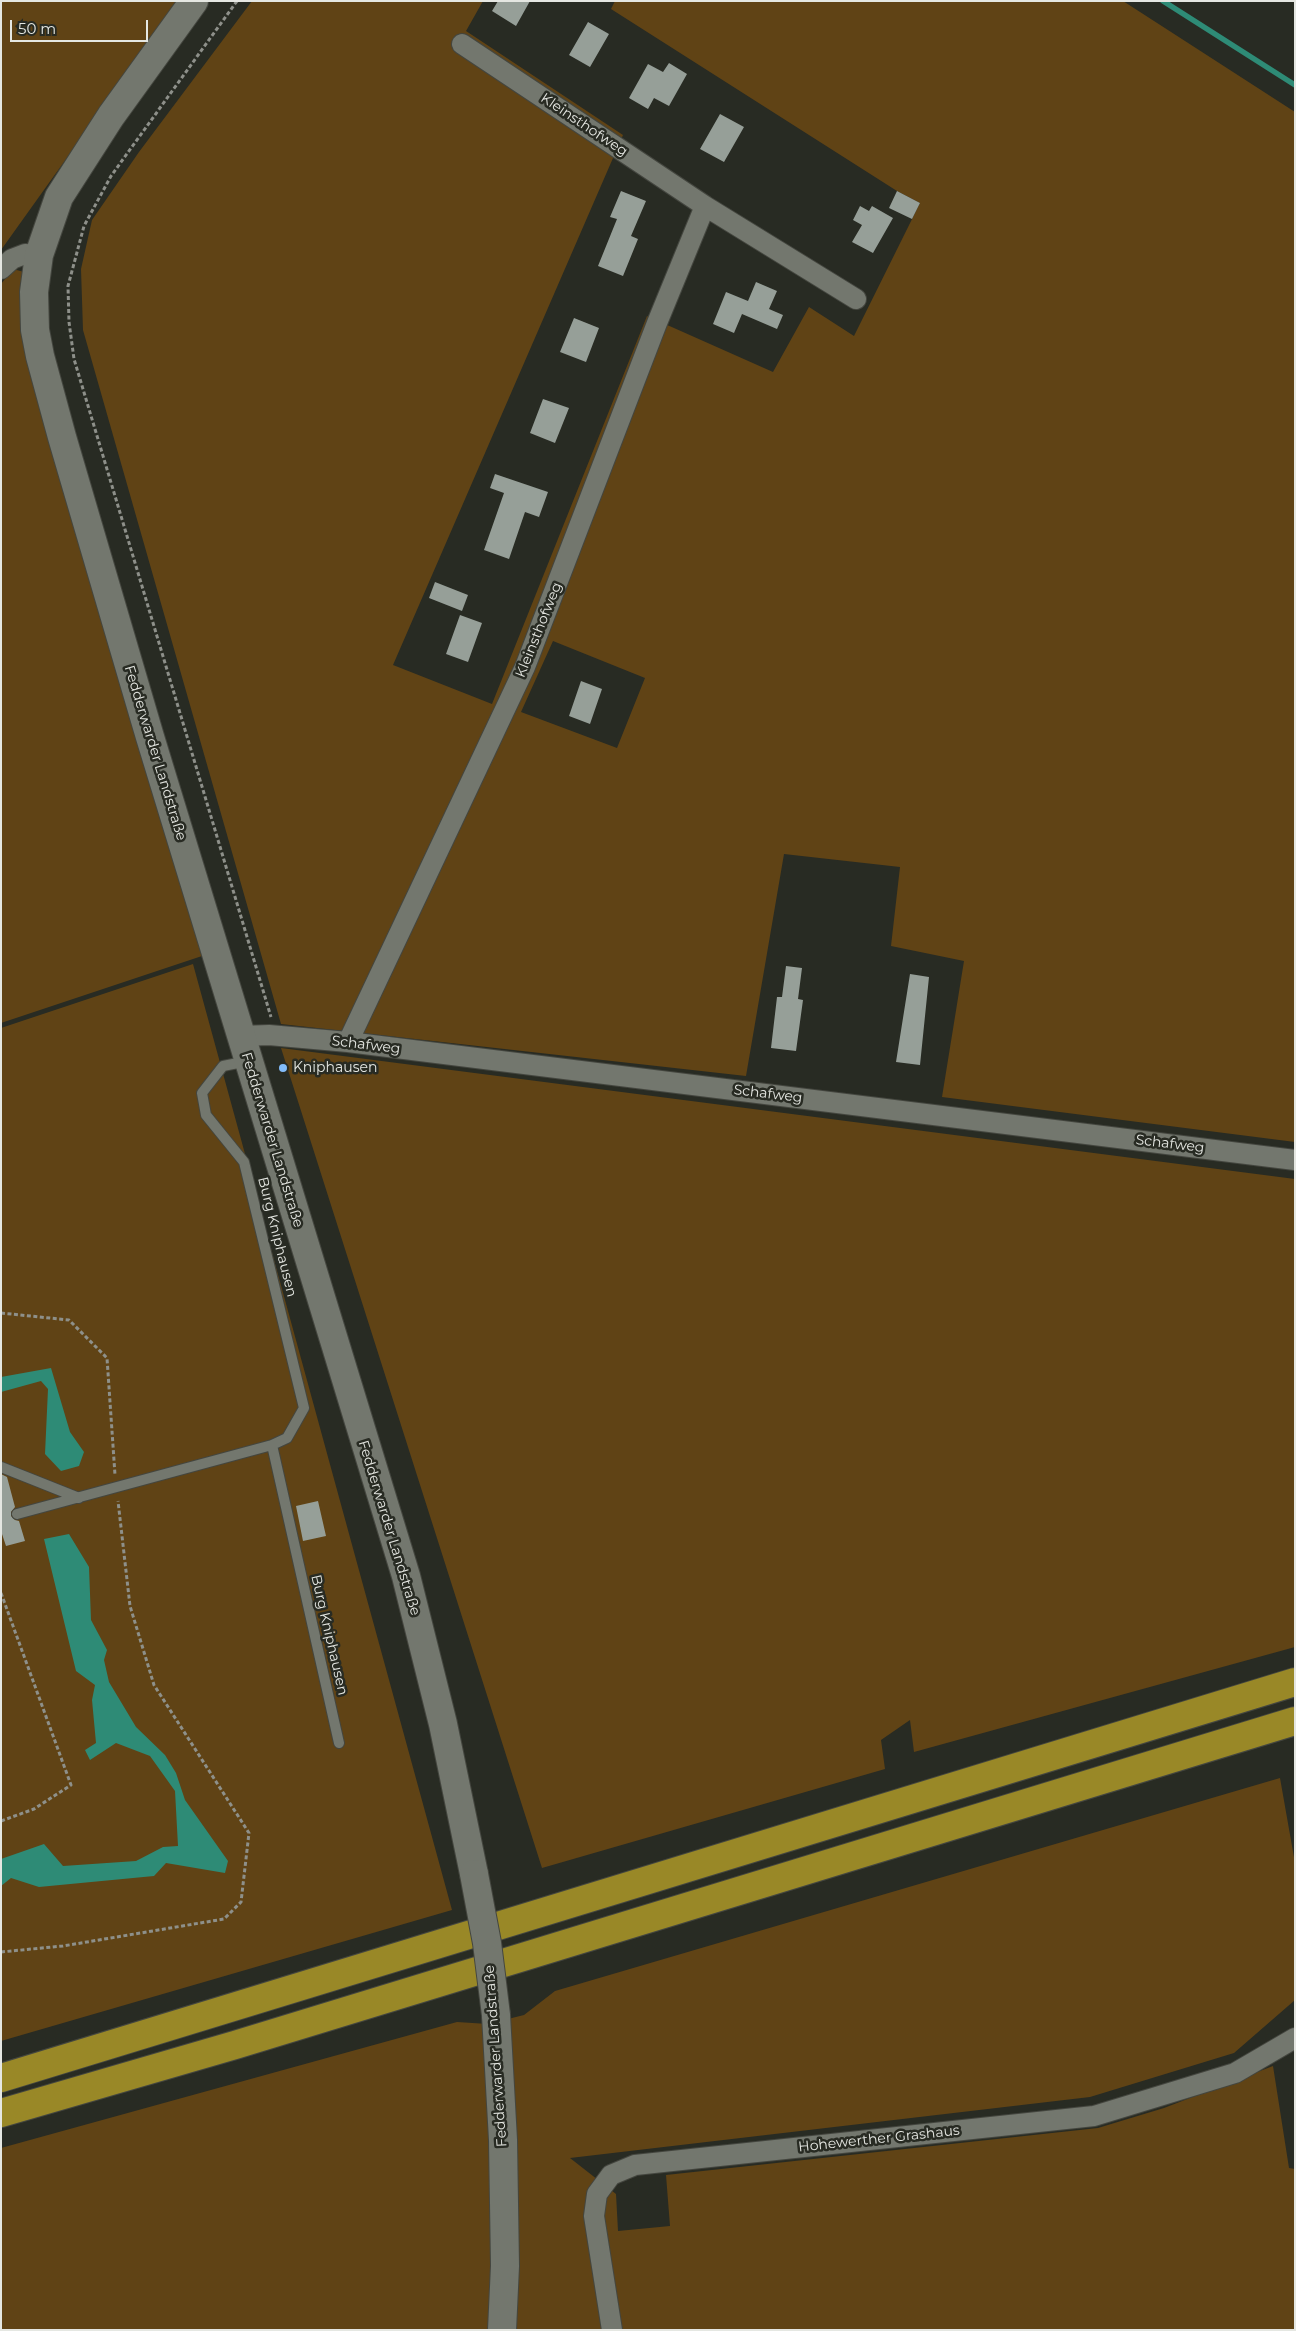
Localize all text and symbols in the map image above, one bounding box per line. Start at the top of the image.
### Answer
scale bar [12,10,150,42]
text: 50 m [18,19,56,38]
street label: Kleinsthofweg [537,90,631,160]
street label: Kleinsthofweg [512,580,566,680]
street label: Fedderwarder Landstraße [120,663,190,843]
street label: Schafweg [331,1032,401,1058]
street label: Fedderwarder Landstraße [237,1050,307,1230]
place label: Kniphausen [293,1060,377,1076]
marker: Kniphausen [277,1062,289,1074]
street label: Schafweg [733,1081,803,1107]
street label: Schafweg [1135,1131,1205,1157]
street label: Burg Kniphausen [254,1175,300,1299]
street label: Fedderwarder Landstraße [354,1438,424,1618]
street label: Burg Kniphausen [307,1573,351,1697]
street label: Fedderwarder Landstraße [481,1964,511,2148]
street label: Hohewerther Grashaus [798,2122,960,2156]

